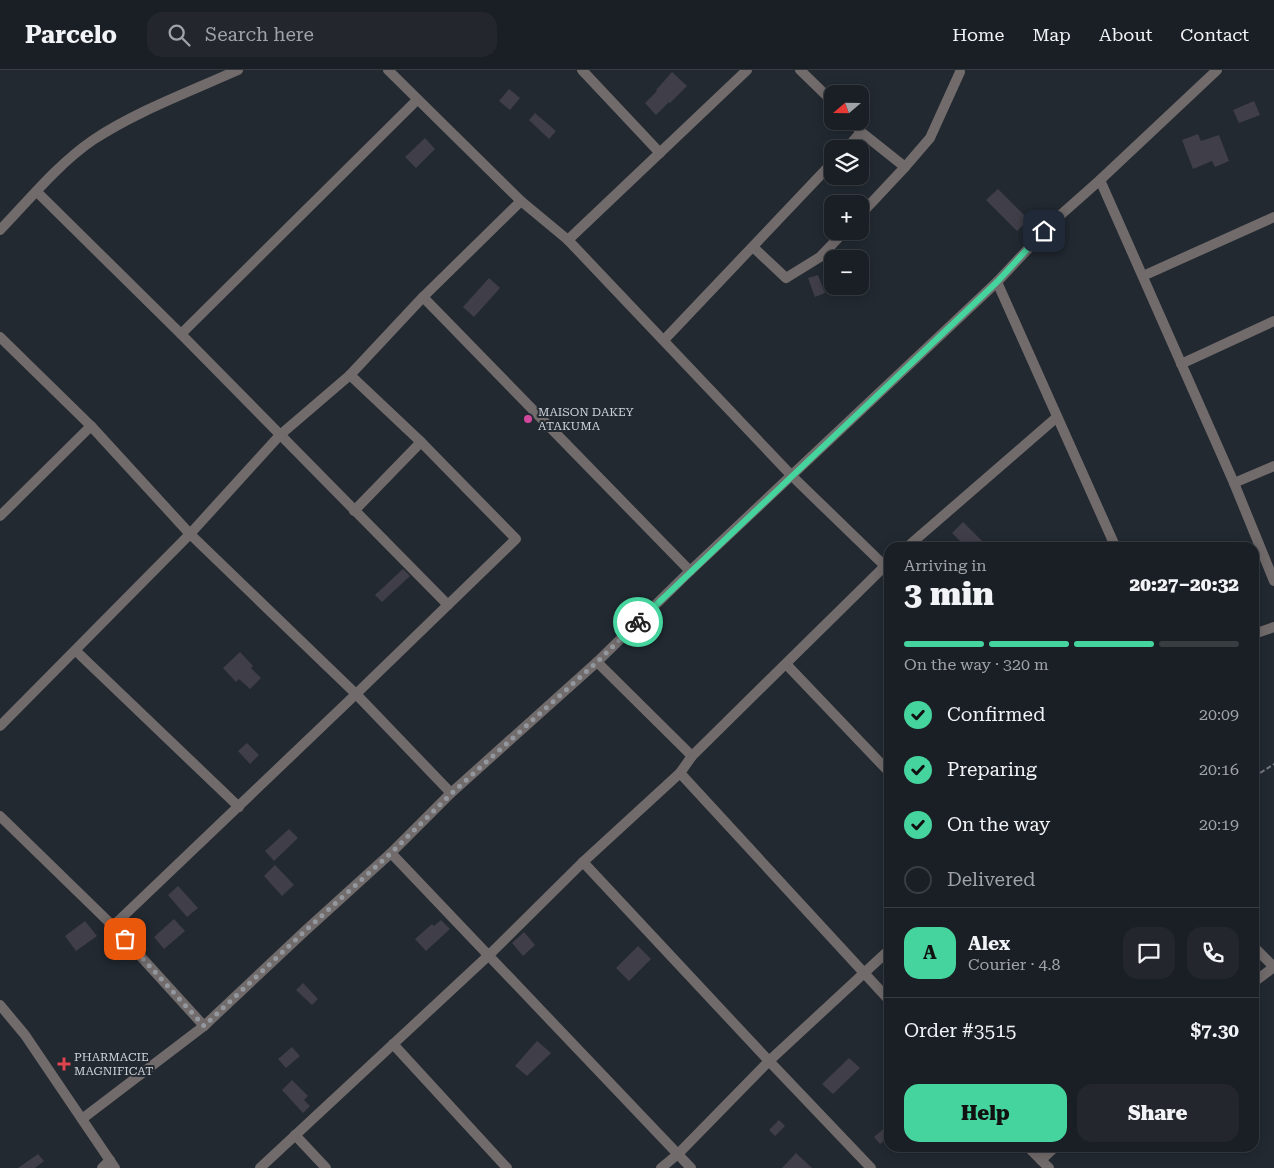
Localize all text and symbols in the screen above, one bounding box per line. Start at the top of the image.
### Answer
search box [147,12,497,57]
text: Parcelo [25,21,117,49]
icon: search [165,21,193,49]
text: Search here [205,23,314,46]
text: Home [952,24,1004,45]
text: Map [1032,24,1071,45]
text: About [1099,24,1152,45]
text: Contact [1180,24,1249,45]
north arrow [824,85,869,130]
map controls [824,85,869,295]
button: layers [824,140,869,185]
button: + [824,195,869,240]
pin [1023,210,1065,252]
icon: home [1030,217,1058,245]
button: − [824,250,869,295]
place label: MAISON DAKEY ATAKUMA [538,405,635,433]
marker: MAISON DAKEY ATAKUMA [522,413,534,425]
text: Arriving in [904,556,987,575]
text: 20:27–20:32 [1130,573,1239,596]
text: 3 min [904,575,994,613]
courier [613,597,663,647]
icon: bike [624,608,652,636]
text: On the way · 320 m [904,655,1049,674]
icon: check [904,701,932,729]
text: Confirmed [947,703,1045,726]
text: 20:09 [1199,705,1239,724]
icon: check [904,756,932,784]
text: Preparing [947,758,1037,781]
text: 20:16 [1199,760,1239,779]
icon: check [904,811,932,839]
text: On the way [947,813,1050,836]
text: 20:19 [1199,815,1239,834]
text: Delivered [947,868,1035,891]
pin [104,918,146,960]
icon: bag [111,925,139,953]
button: chat [1123,927,1175,979]
button: phone [1187,927,1239,979]
text: Alex [968,932,1010,955]
text: A [923,941,937,964]
text: Courier · 4.8 [968,955,1061,974]
text: Order #3515 [904,1019,1016,1042]
text: $7.30 [1190,1019,1239,1042]
place label: PHARMACIE MAGNIFICAT [74,1050,153,1078]
marker: PHARMACIE MAGNIFICAT [58,1058,70,1070]
button: Help [904,1084,1067,1142]
button: Share [1077,1084,1239,1142]

